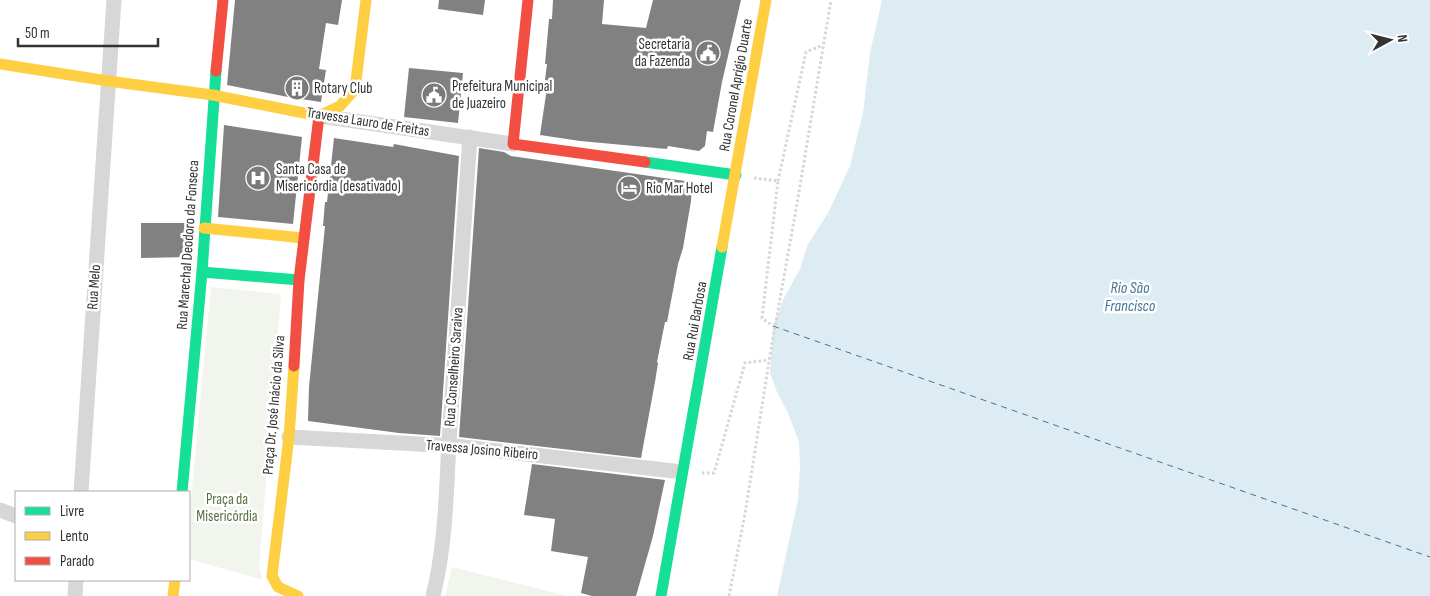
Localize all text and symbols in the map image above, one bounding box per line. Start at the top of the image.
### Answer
scale bar [18,15,158,47]
north arrow [1365,15,1415,65]
street label: Rua Coronel Aprígio Duarte [715,17,757,153]
text: 50 m [25,24,50,43]
text: N [1394,34,1411,43]
place label: Secretaria da Fazenda [635,35,690,71]
public building icon: Secretaria da Fazenda [695,40,721,66]
building icon: Rotary Club [284,75,310,101]
place label: Prefeitura Municipal de Juazeiro [452,77,552,113]
place label: Rotary Club [314,79,372,98]
public building icon: Prefeitura Municipal de Juazeiro [421,82,447,108]
street label: Travessa Lauro de Freitas [305,103,431,141]
street label: Rua Marechal Deodoro da Fonseca [173,159,203,330]
place label: Santa Casa de Misericórdia (desativado) [276,160,401,196]
hospital icon: Santa Casa de Misericórdia (desativado) [245,165,271,191]
hotel icon: Rio Mar Hotel [616,175,642,201]
place label: Rio Mar Hotel [646,179,713,198]
street label: Rua Melo [83,264,105,310]
water label: Rio São Francisco [1105,279,1156,316]
street label: Rua Rui Barbosa [679,280,711,362]
street label: Rua Conselheiro Saraiva [440,307,468,427]
street label: Praça Dr. José Inácio da Silva [258,334,290,475]
street label: Travessa Josino Ribeiro [425,436,539,464]
park label: Praça da Misericórdia [196,490,258,526]
legend [15,491,190,581]
text: Livre [60,502,84,521]
text: Lento [60,527,89,546]
text: Parado [60,552,94,571]

